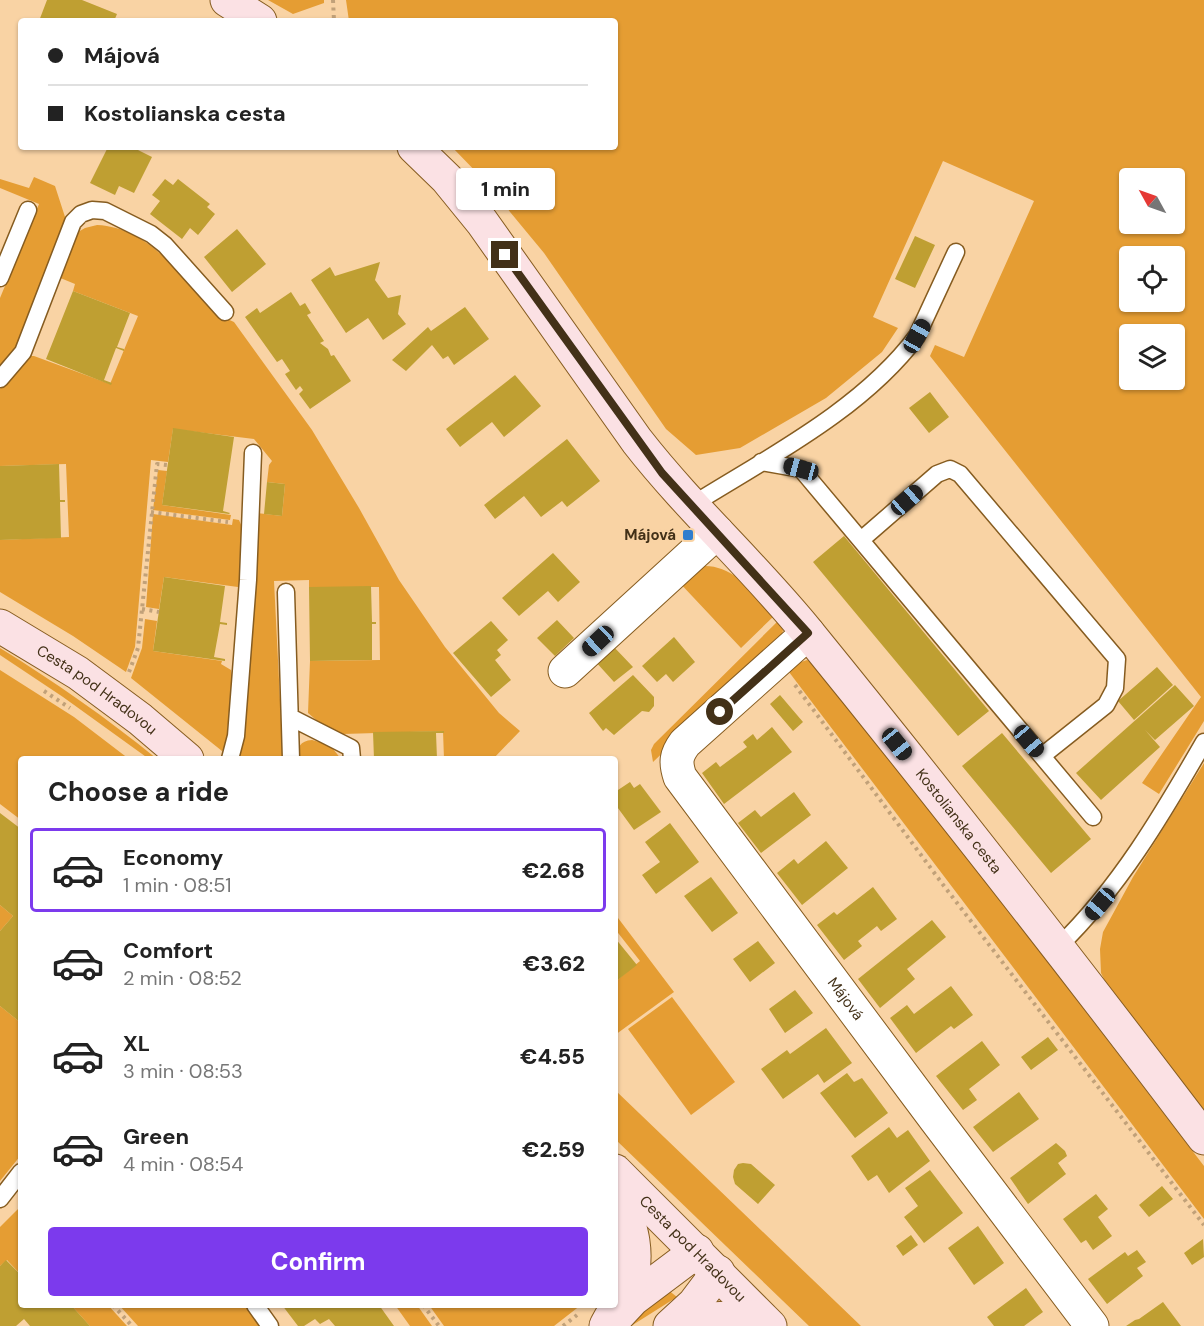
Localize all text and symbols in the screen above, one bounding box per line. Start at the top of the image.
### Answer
text: Májová [84,41,160,70]
text: Kostolianska cesta [84,99,286,128]
callout: 1 min [456,168,554,210]
north arrow [1119,168,1185,234]
map controls [1119,168,1185,390]
text: 1 min [481,176,530,202]
route end [491,241,518,268]
button: locate [1119,246,1185,312]
car [900,316,934,356]
button: layers [1119,324,1185,390]
car [781,456,821,482]
car [888,481,926,519]
place label: Májová [624,525,676,545]
marker: Májová [681,528,695,542]
car [579,622,617,660]
street label: Cesta pod Hradovou [33,640,161,739]
route start [706,698,733,725]
car [1011,721,1047,761]
car [879,724,915,764]
street label: Kostolianska cesta [911,765,1006,878]
text: Choose a ride [48,774,229,809]
icon: car [51,843,105,897]
text: Economy [123,843,223,872]
text: €2.68 [522,856,585,885]
text: 1 min · 08:51 [123,872,232,898]
car [1082,884,1118,924]
icon: car [51,936,105,990]
text: Comfort [123,936,213,965]
text: €3.62 [523,949,585,978]
text: 2 min · 08:52 [123,965,242,991]
street label: Májová [823,973,868,1024]
icon: car [51,1029,105,1083]
text: XL [123,1029,150,1058]
text: €4.55 [520,1042,585,1071]
text: 3 min · 08:53 [123,1058,243,1084]
icon: car [51,1122,105,1176]
text: Green [123,1122,189,1151]
text: €2.59 [522,1135,585,1164]
text: 4 min · 08:54 [123,1151,243,1177]
street label: Cesta pod Hradovou [635,1191,750,1306]
button: Confirm [48,1227,588,1296]

